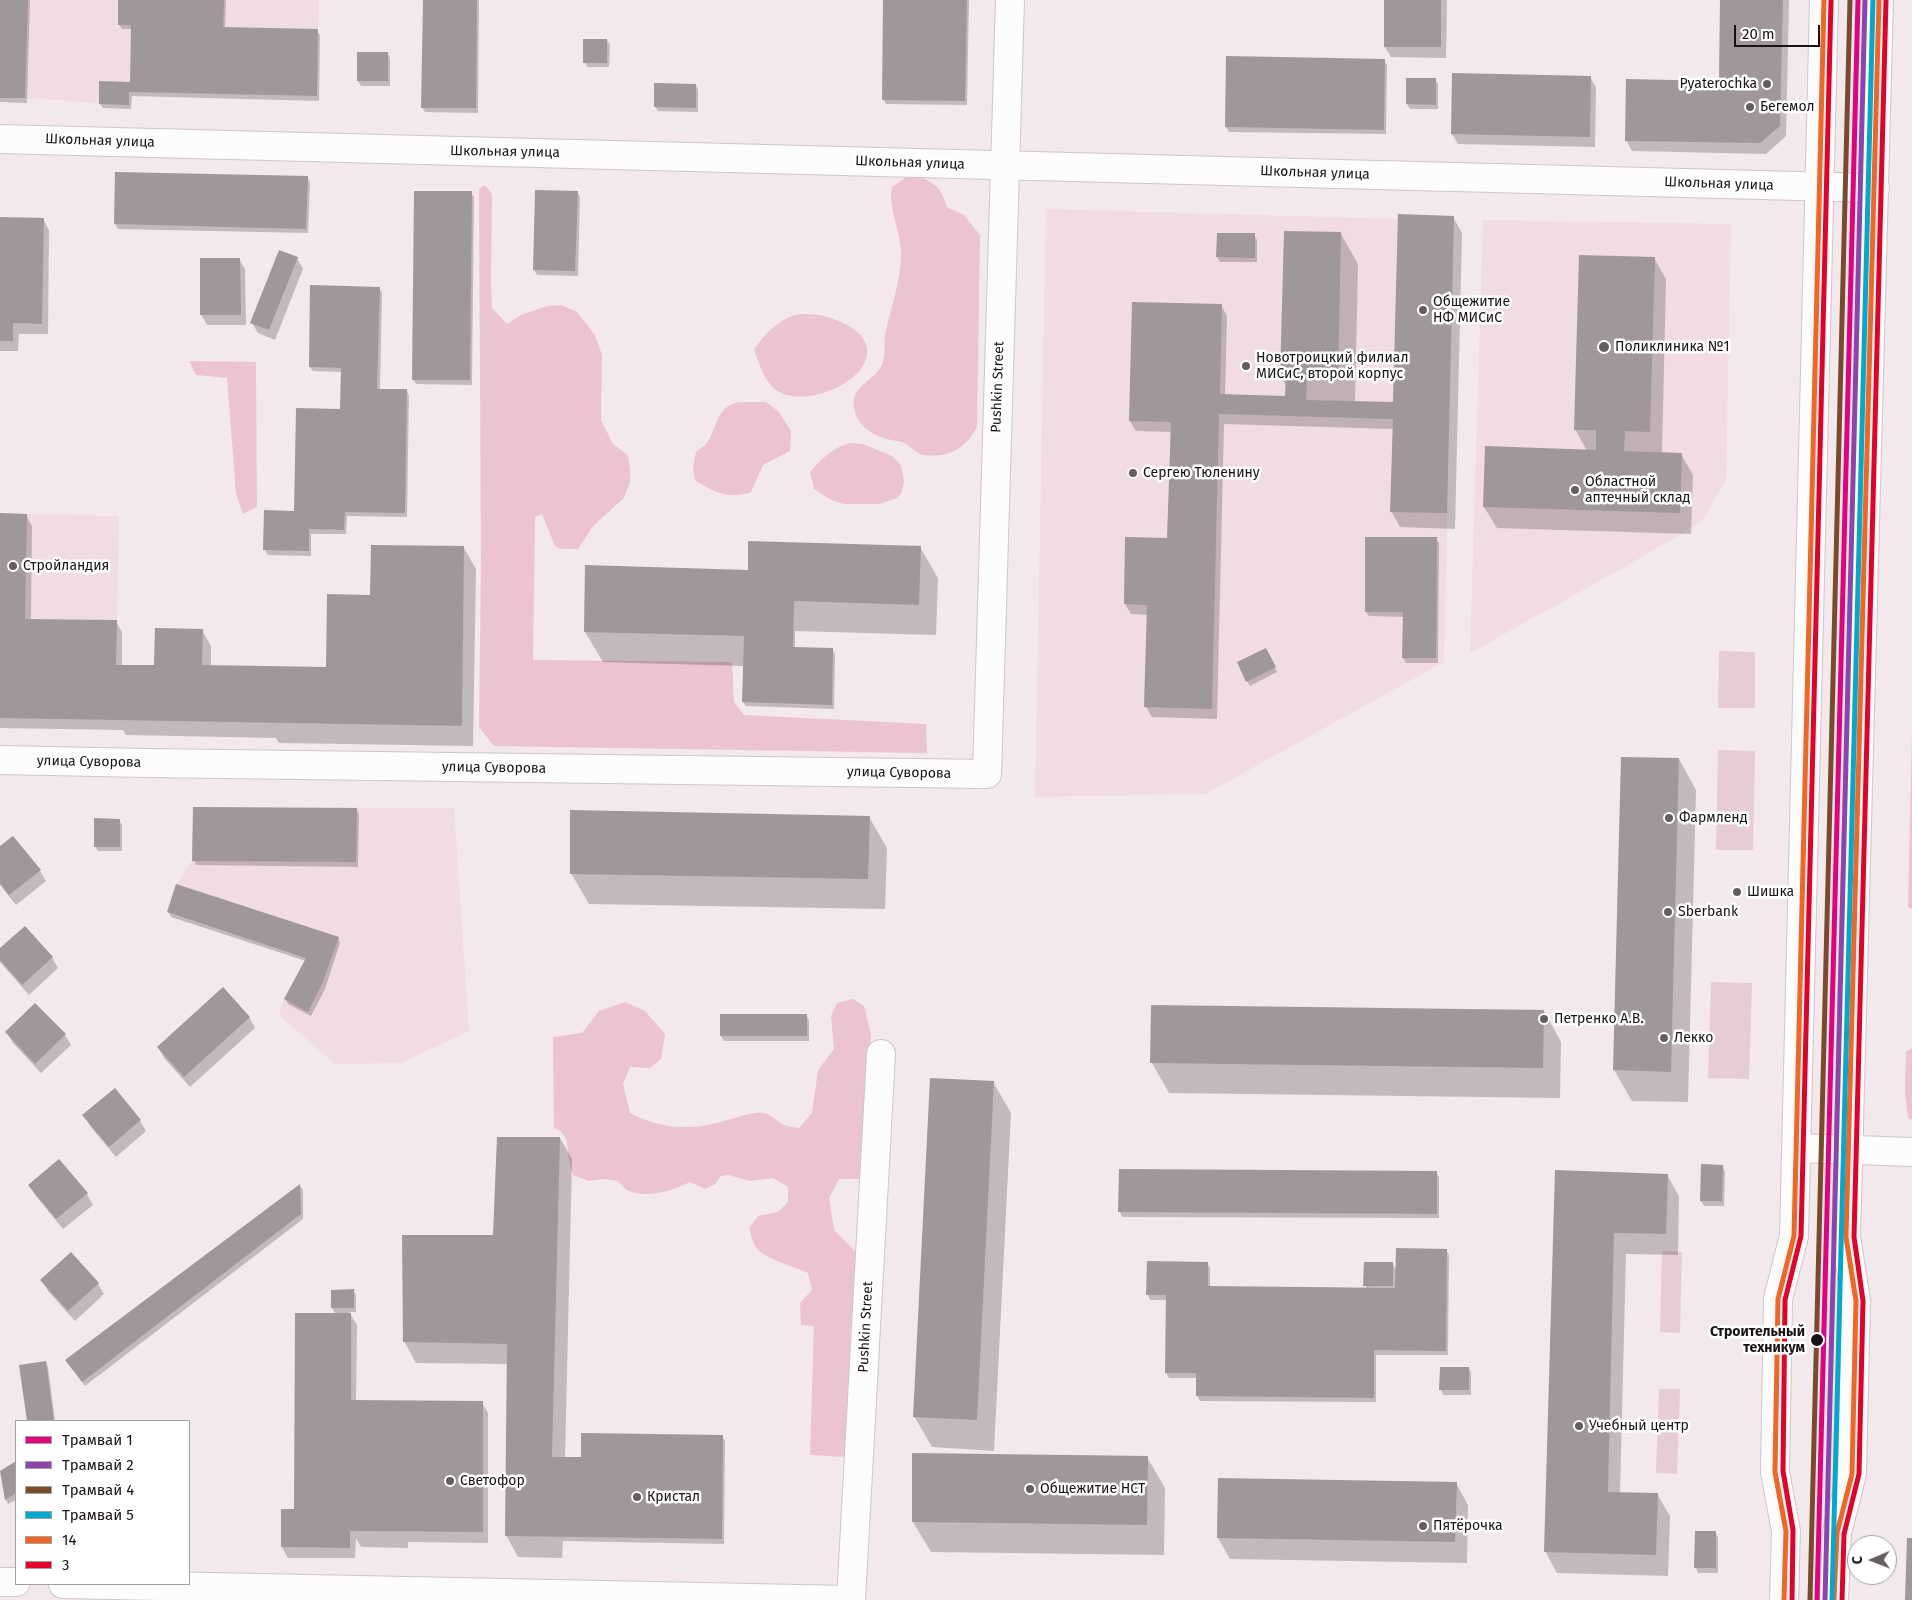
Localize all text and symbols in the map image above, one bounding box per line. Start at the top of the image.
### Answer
scale bar [1737,15,1823,47]
text: 20 m [1742,25,1775,43]
place label: Pyaterochka [1680,76,1757,92]
marker: Pyaterochka [1761,78,1773,90]
place label: Бегемол [1760,99,1815,115]
marker: Бегемол [1744,101,1756,113]
street label: Школьная улица [45,131,155,151]
street label: Школьная улица [450,143,560,161]
street label: Школьная улица [855,153,965,173]
street label: Школьная улица [1260,163,1370,183]
street label: Школьная улица [1664,174,1774,194]
place label: Общежитие НФ МИСиС [1433,294,1510,326]
marker: Общежитие НФ МИСиС [1417,304,1429,316]
place label: Поликлиника №1 [1615,339,1730,355]
marker: Поликлиника №1 [1597,340,1611,354]
street label: Pushkin Street [988,341,1008,433]
place label: Новотроицкий филиал МИСиС, второй корпус [1256,350,1409,382]
marker: Новотроицкий филиал МИСиС, второй корпус [1240,360,1252,372]
place label: Сергею Тюленину [1143,465,1260,481]
marker: Сергею Тюленину [1127,467,1139,479]
place label: Областной аптечный склад [1585,474,1690,507]
marker: Областной аптечный склад [1569,484,1581,496]
place label: Стройландия [23,558,109,574]
marker: Стройландия [7,560,19,572]
street label: улица Суворова [37,753,141,771]
street label: улица Суворова [442,759,546,777]
street label: улица Суворова [847,764,951,782]
place label: Фармленд [1679,810,1747,826]
marker: Фармленд [1663,812,1675,824]
place label: Шишка [1747,884,1794,900]
marker: Шишка [1731,886,1743,898]
place label: Sberbank [1678,904,1738,920]
marker: Sberbank [1662,906,1674,918]
place label: Петренко А.В. [1554,1011,1644,1027]
marker: Петренко А.В. [1538,1013,1550,1025]
place label: Лекко [1674,1030,1713,1046]
marker: Лекко [1658,1032,1670,1044]
street label: Pushkin Street [855,1281,877,1373]
place label: Строительный техникум [1710,1324,1805,1356]
marker: Строительный техникум [1809,1332,1825,1348]
place label: Учебный центр [1589,1418,1689,1434]
legend [15,1420,190,1585]
marker: Учебный центр [1573,1420,1585,1432]
text: Трамвай 1 [62,1431,133,1449]
text: Трамвай 2 [62,1456,134,1474]
place label: Светофор [460,1473,525,1489]
marker: Светофор [444,1475,456,1487]
text: Трамвай 4 [62,1481,134,1499]
place label: Общежитие НСТ [1040,1481,1145,1497]
marker: Общежитие НСТ [1024,1483,1036,1495]
place label: Кристал [647,1489,700,1505]
marker: Кристал [631,1491,643,1503]
text: Трамвай 5 [62,1506,134,1524]
place label: Пятёрочка [1433,1518,1503,1534]
marker: Пятёрочка [1417,1520,1429,1532]
text: 14 [62,1531,76,1549]
north arrow [1847,1535,1897,1585]
text: 3 [62,1556,70,1574]
text: С [1849,1556,1866,1564]

